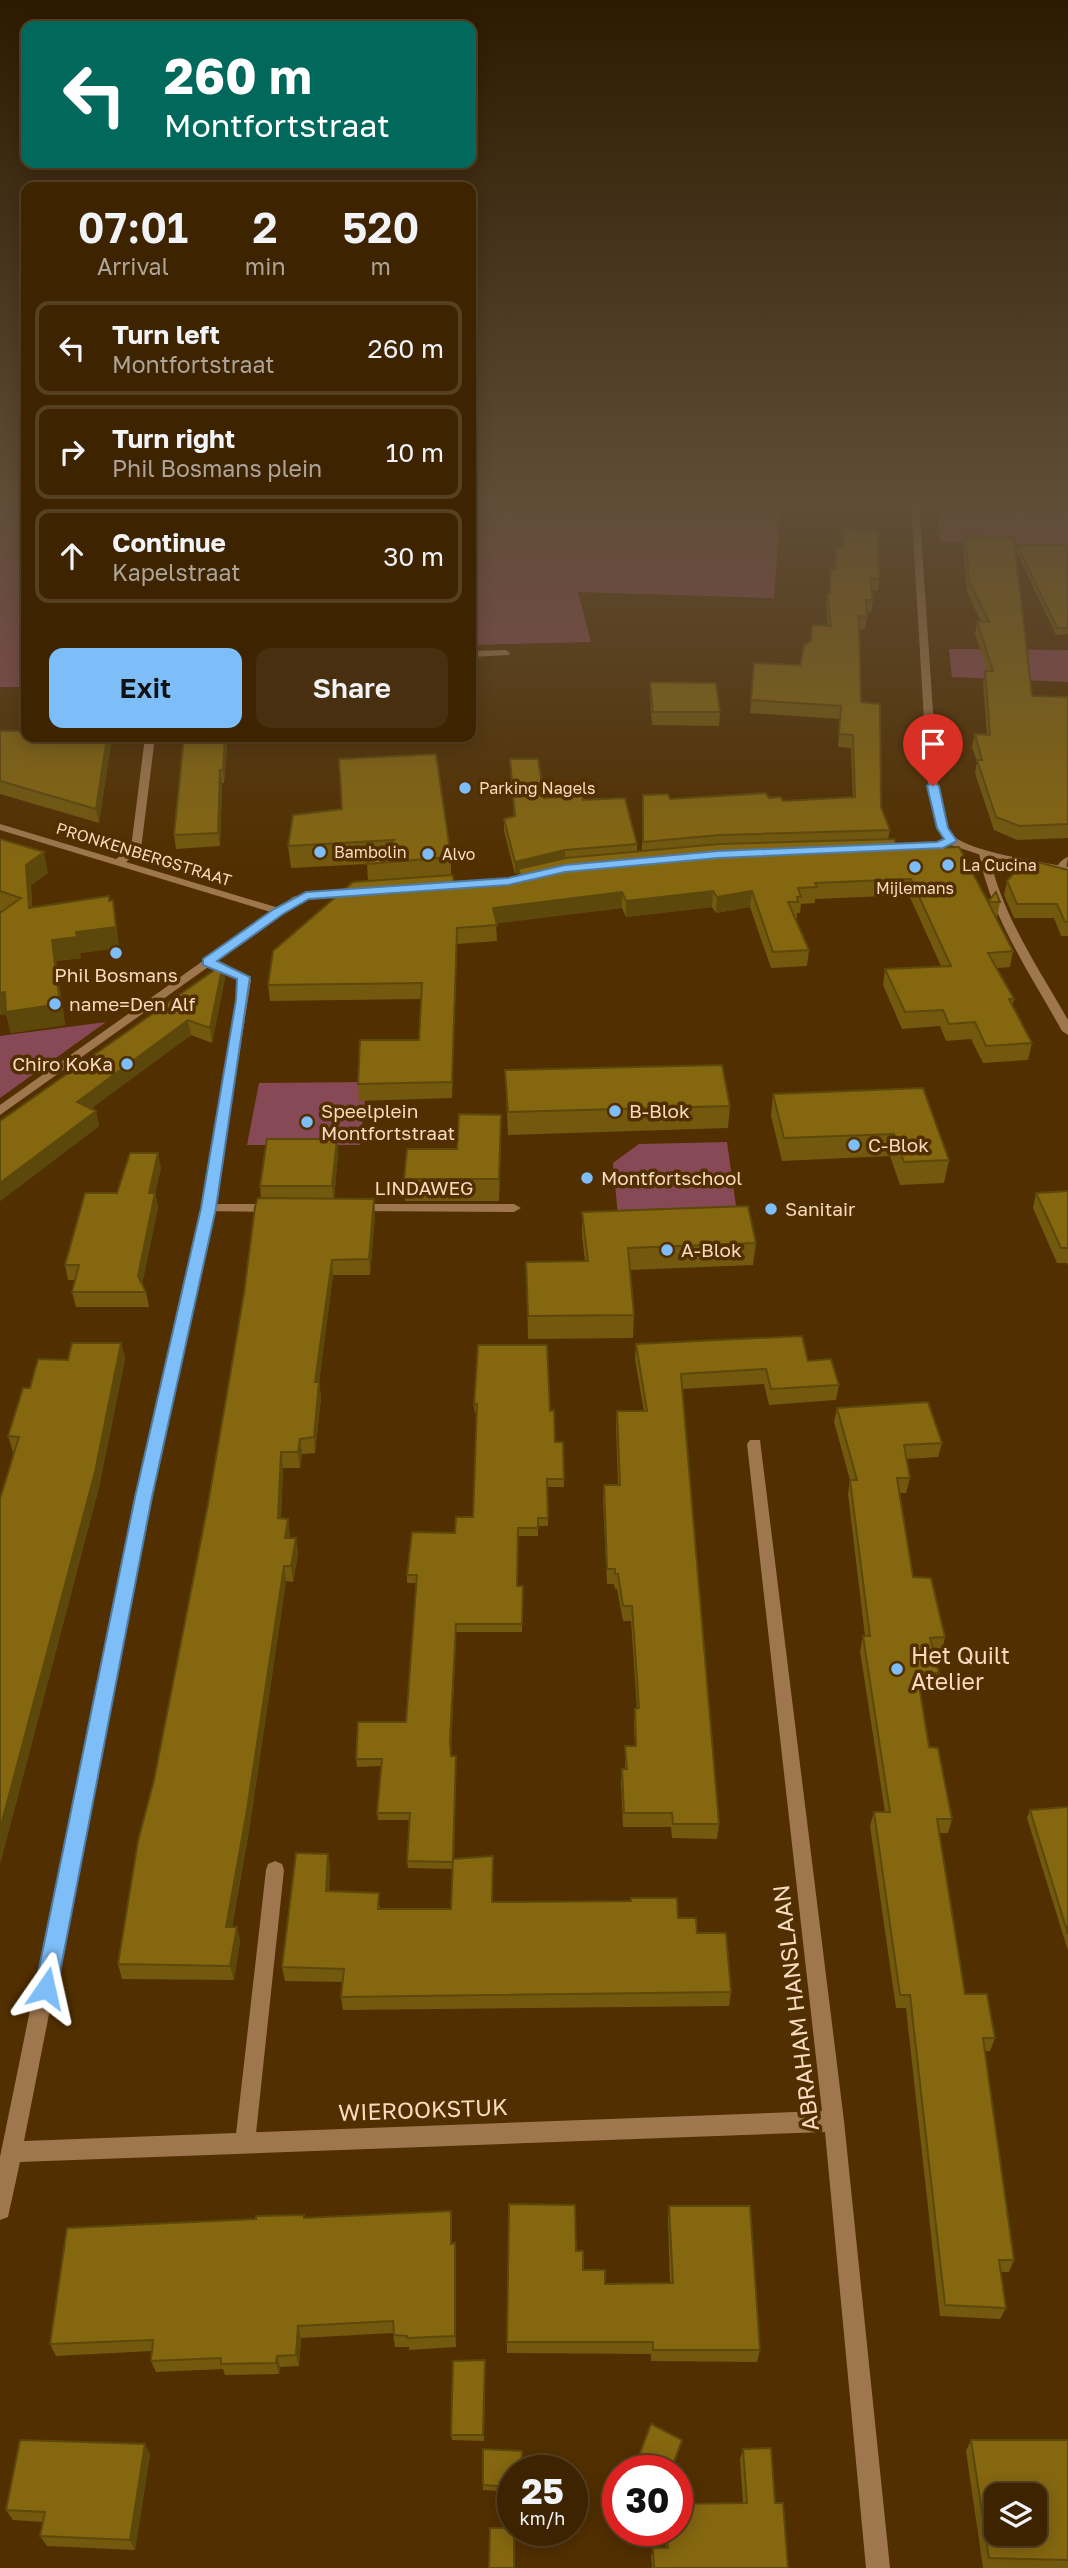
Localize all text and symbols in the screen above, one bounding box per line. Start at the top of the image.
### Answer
text: 260 m [164,46,312,105]
icon: left [49,49,140,140]
text: Montfortstraat [164,106,390,144]
text: 07:01 [78,202,188,252]
text: 2 [253,202,278,252]
text: 520 [342,202,419,252]
text: Arrival [97,252,169,280]
text: min [245,252,286,280]
text: m [371,252,391,280]
text: Turn left [112,319,220,350]
icon: left [53,329,91,367]
text: 260 m [368,333,444,364]
text: Montfortstraat [112,350,274,378]
text: Turn right [112,423,235,454]
icon: right [53,433,91,471]
text: 10 m [386,437,444,468]
text: Phil Bosmans plein [112,454,322,482]
text: Continue [112,527,226,558]
icon: ahead [53,537,91,575]
text: 30 m [383,541,444,572]
text: Kapelstraat [112,558,241,586]
button: Exit [49,648,242,728]
button: Share [256,648,448,728]
pin [903,714,963,786]
icon: arrive [914,725,952,763]
place label: Parking Nagels [479,778,596,798]
marker: Parking Nagels [457,780,473,796]
street label: PRONKENBERGSTRAAT [54,818,234,890]
place label: Bambolin [334,842,407,862]
marker: Bambolin [312,844,328,860]
place label: Alvo [442,844,475,864]
marker: Alvo [420,846,436,862]
place label: La Cucina [962,855,1037,875]
marker: La Cucina [940,857,956,873]
marker: Mijlemans [907,859,923,875]
place label: Mijlemans [876,878,954,898]
marker: Phil Bosmans [108,945,124,961]
place label: Phil Bosmans [54,963,178,986]
place label: name=Den Alf [69,992,196,1015]
marker: name=Den Alf [47,996,63,1012]
place label: Chiro KoKa [12,1052,113,1075]
marker: Chiro KoKa [119,1056,135,1072]
place label: Speelplein Montfortstraat [321,1099,455,1144]
place label: B-Blok [629,1099,690,1122]
marker: B-Blok [607,1103,623,1119]
marker: Speelplein Montfortstraat [299,1114,315,1130]
place label: C-Blok [868,1133,929,1156]
marker: C-Blok [846,1137,862,1153]
place label: Montfortschool [601,1166,742,1189]
marker: Montfortschool [579,1170,595,1186]
street label: LINDAWEG [375,1176,473,1199]
place label: Sanitair [785,1197,856,1220]
marker: Sanitair [763,1201,779,1217]
place label: A-Blok [681,1238,742,1261]
marker: A-Blok [659,1242,675,1258]
place label: Het Quilt Atelier [911,1641,1010,1695]
marker: Het Quilt Atelier [889,1661,905,1677]
street label: ABRAHAM HANSLAAN [766,1883,824,2133]
position arrow [9,1951,83,2025]
street label: WIEROOKSTUK [338,2092,508,2126]
speed limit sign: 30 [602,2455,693,2546]
text: 25 [521,2470,564,2512]
map controls [984,2483,1047,2546]
button: layers [984,2483,1047,2546]
text: km/h [520,2507,565,2529]

